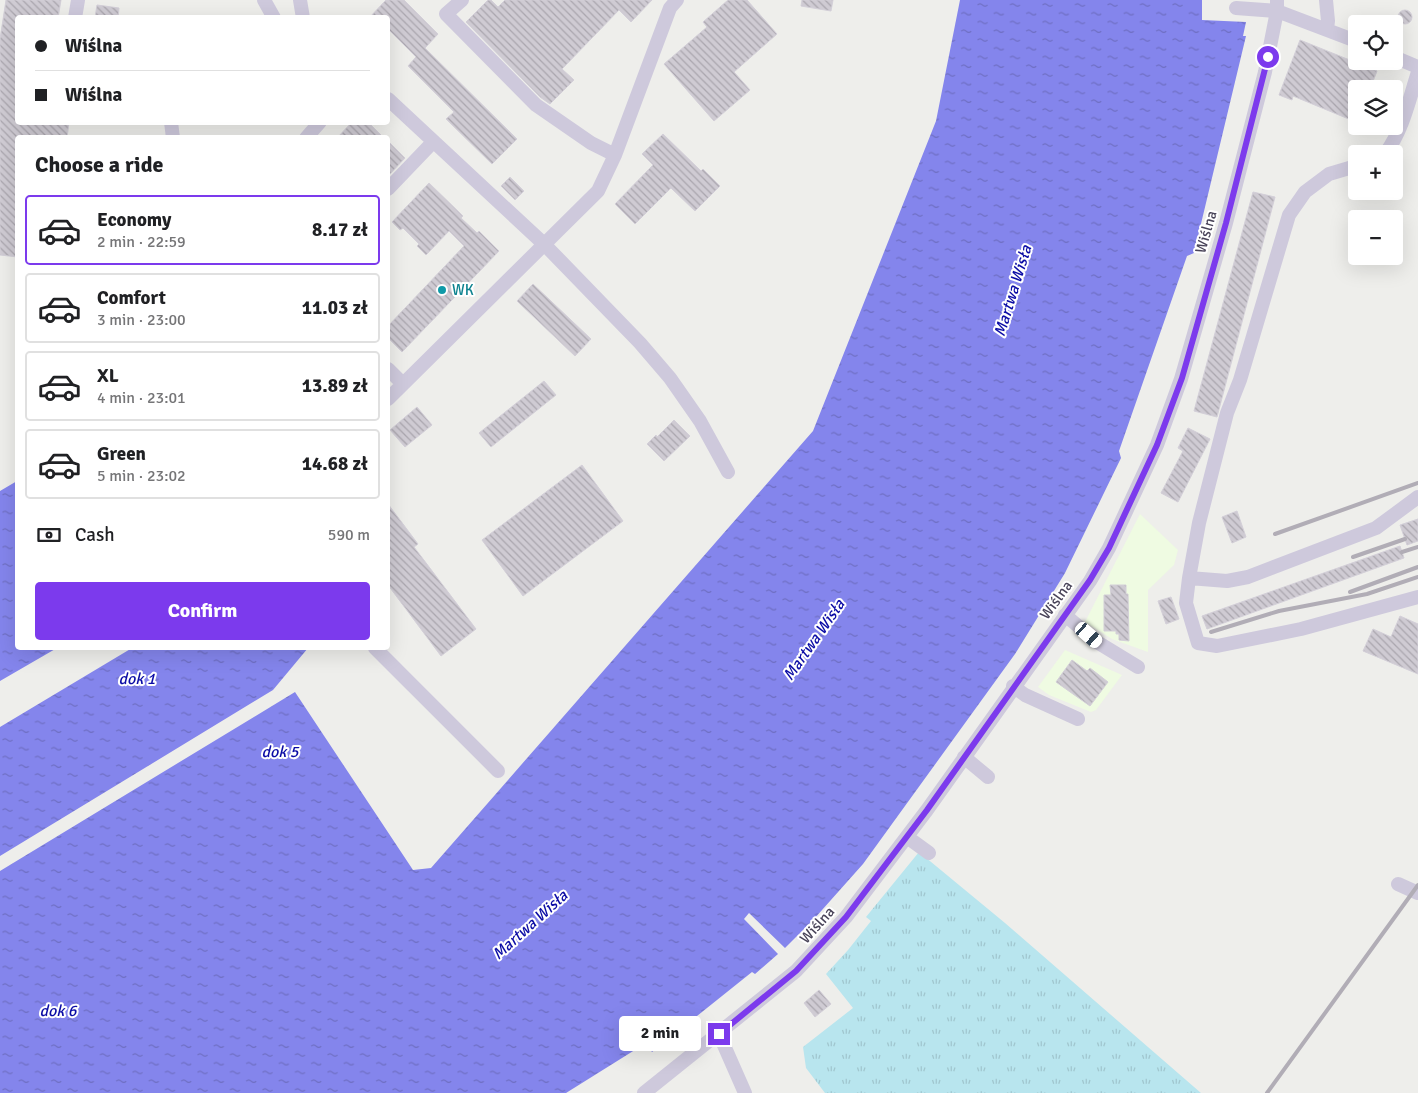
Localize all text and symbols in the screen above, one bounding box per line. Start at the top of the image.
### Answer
map controls [1348,15,1403,265]
button: locate [1348,15,1403,70]
text: Wiślna [65,34,122,58]
route start [1257,46,1279,68]
button: layers [1348,80,1403,135]
text: Wiślna [65,83,122,107]
button: + [1348,145,1403,200]
text: Choose a ride [35,151,163,178]
icon: car [37,208,82,253]
text: Economy [97,208,171,232]
street label: Wiślna [1191,209,1221,255]
button: − [1348,210,1403,265]
text: 8.17 zł [312,218,368,242]
text: 2 min · 22:59 [97,232,186,252]
water label: Martwa Wisła [990,242,1037,339]
place label: WK [452,281,474,299]
marker: WK [436,284,448,296]
icon: car [37,286,82,331]
text: Comfort [97,286,166,310]
text: 11.03 zł [302,296,368,320]
text: 3 min · 23:00 [97,310,186,330]
icon: car [37,364,82,409]
text: XL [97,364,119,388]
text: 13.89 zł [302,374,368,398]
text: 4 min · 23:01 [97,388,186,408]
icon: car [37,442,82,487]
text: Green [97,442,146,466]
text: 14.68 zł [302,452,368,476]
text: 5 min · 23:02 [97,466,186,486]
icon: cash [35,521,63,549]
text: Cash [75,523,115,547]
text: 590 m [328,525,370,545]
street label: Wiślna [1036,577,1076,623]
button: Confirm [35,582,370,640]
water label: Martwa Wisła [779,595,850,684]
car [1072,619,1105,651]
water label: dok 1 [119,669,156,689]
water label: dok 5 [262,742,300,762]
water label: Martwa Wisła [488,885,572,964]
street label: Wiślna [796,903,838,947]
water label: dok 6 [40,1001,78,1021]
callout: 2 min [619,1016,702,1052]
text: 2 min [641,1023,679,1043]
route end [708,1023,730,1045]

